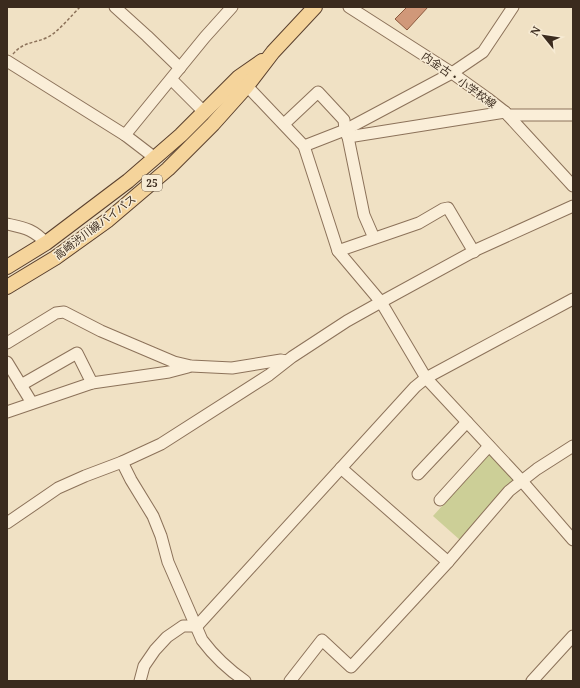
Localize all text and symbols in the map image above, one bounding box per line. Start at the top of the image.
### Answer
north arrow [524,16,564,56]
text: N [526,23,544,38]
street label: 内金古・小学校線 [419,48,500,111]
road number: 25 [142,175,162,191]
street label: 高崎渋川線バイパス [51,191,139,262]

